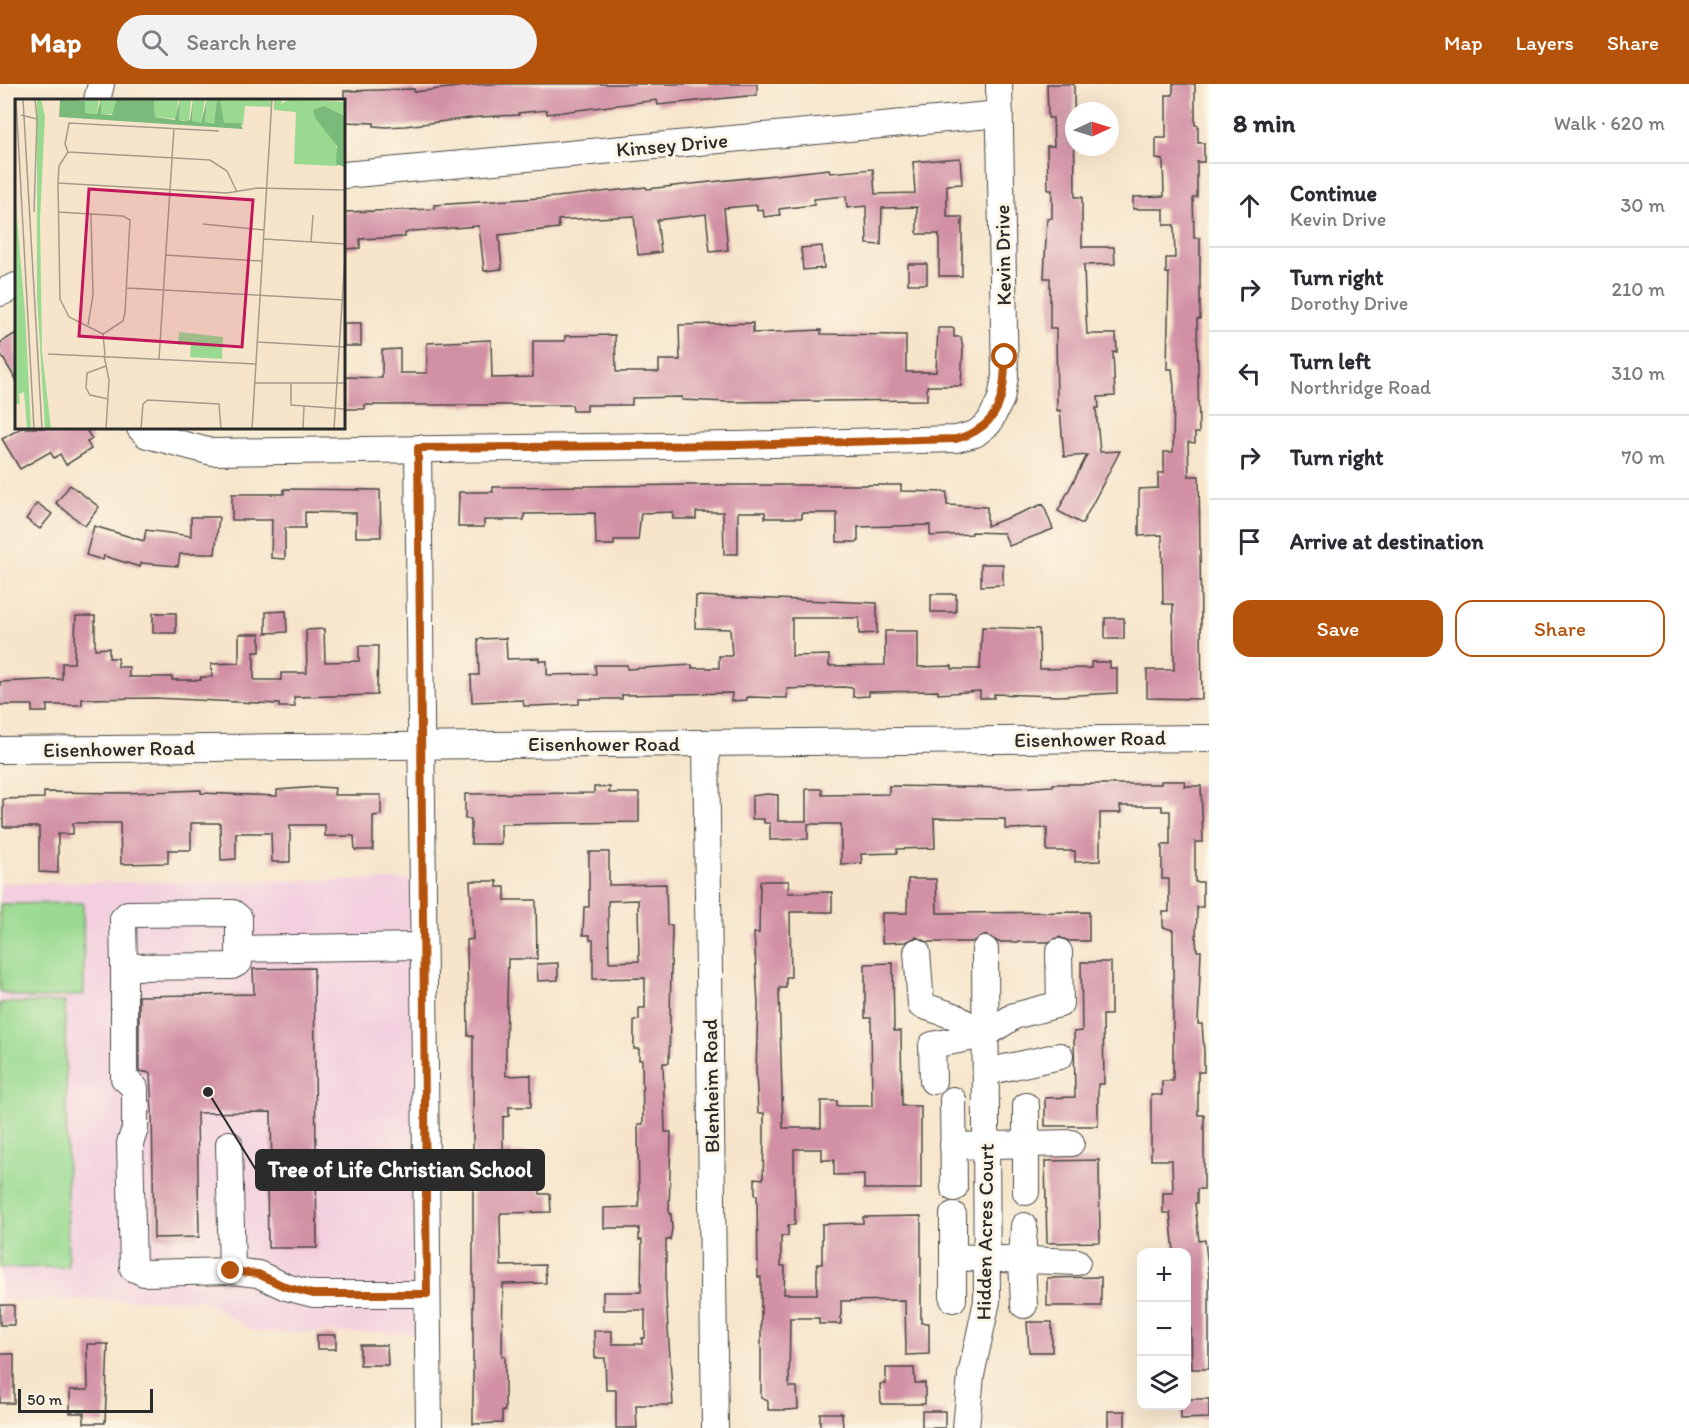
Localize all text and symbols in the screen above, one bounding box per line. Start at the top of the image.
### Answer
search box [117,15,537,69]
text: Map [30,25,81,59]
icon: search [138,26,171,59]
text: Search here [186,29,297,56]
text: Map [1444,30,1483,55]
text: Layers [1516,30,1574,55]
text: Share [1607,30,1659,55]
inset map [15,99,345,429]
north arrow [1065,102,1119,156]
text: 8 min [1233,107,1295,139]
text: Walk · 620 m [1554,111,1665,135]
street label: Kinsey Drive [615,127,729,162]
text: Continue [1290,180,1377,207]
icon: ahead [1233,189,1266,222]
text: 30 m [1620,193,1665,217]
street label: Kevin Drive [989,204,1016,306]
text: Kevin Drive [1290,207,1386,231]
text: Turn right [1290,264,1384,291]
icon: right [1233,273,1266,306]
text: 210 m [1612,277,1665,301]
text: Dorothy Drive [1290,291,1408,315]
route start [991,343,1017,369]
text: Turn left [1290,348,1371,375]
icon: left [1233,357,1266,390]
text: 310 m [1611,361,1665,385]
text: Northridge Road [1290,375,1431,399]
icon: right [1233,441,1266,474]
text: Turn right [1290,444,1384,471]
text: 70 m [1621,445,1665,469]
icon: arrive [1233,525,1266,558]
text: Arrive at destination [1290,528,1484,555]
button: Save [1233,600,1443,657]
button: Share [1455,600,1665,657]
street label: Eisenhower Road [1014,725,1167,752]
street label: Eisenhower Road [528,731,681,756]
street label: Eisenhower Road [43,735,196,762]
street label: Blenheim Road [697,1019,724,1153]
street label: Hidden Acres Court [970,1143,999,1321]
callout: Tree of Life Christian School [256,1150,544,1190]
text: Tree of Life Christian School [267,1156,533,1183]
map controls [1137,1248,1191,1410]
button: + [1137,1248,1191,1302]
route end [217,1257,243,1283]
button: − [1137,1302,1191,1356]
button: layers [1137,1356,1191,1410]
scale bar [18,1386,153,1414]
text: 50 m [27,1390,62,1409]

